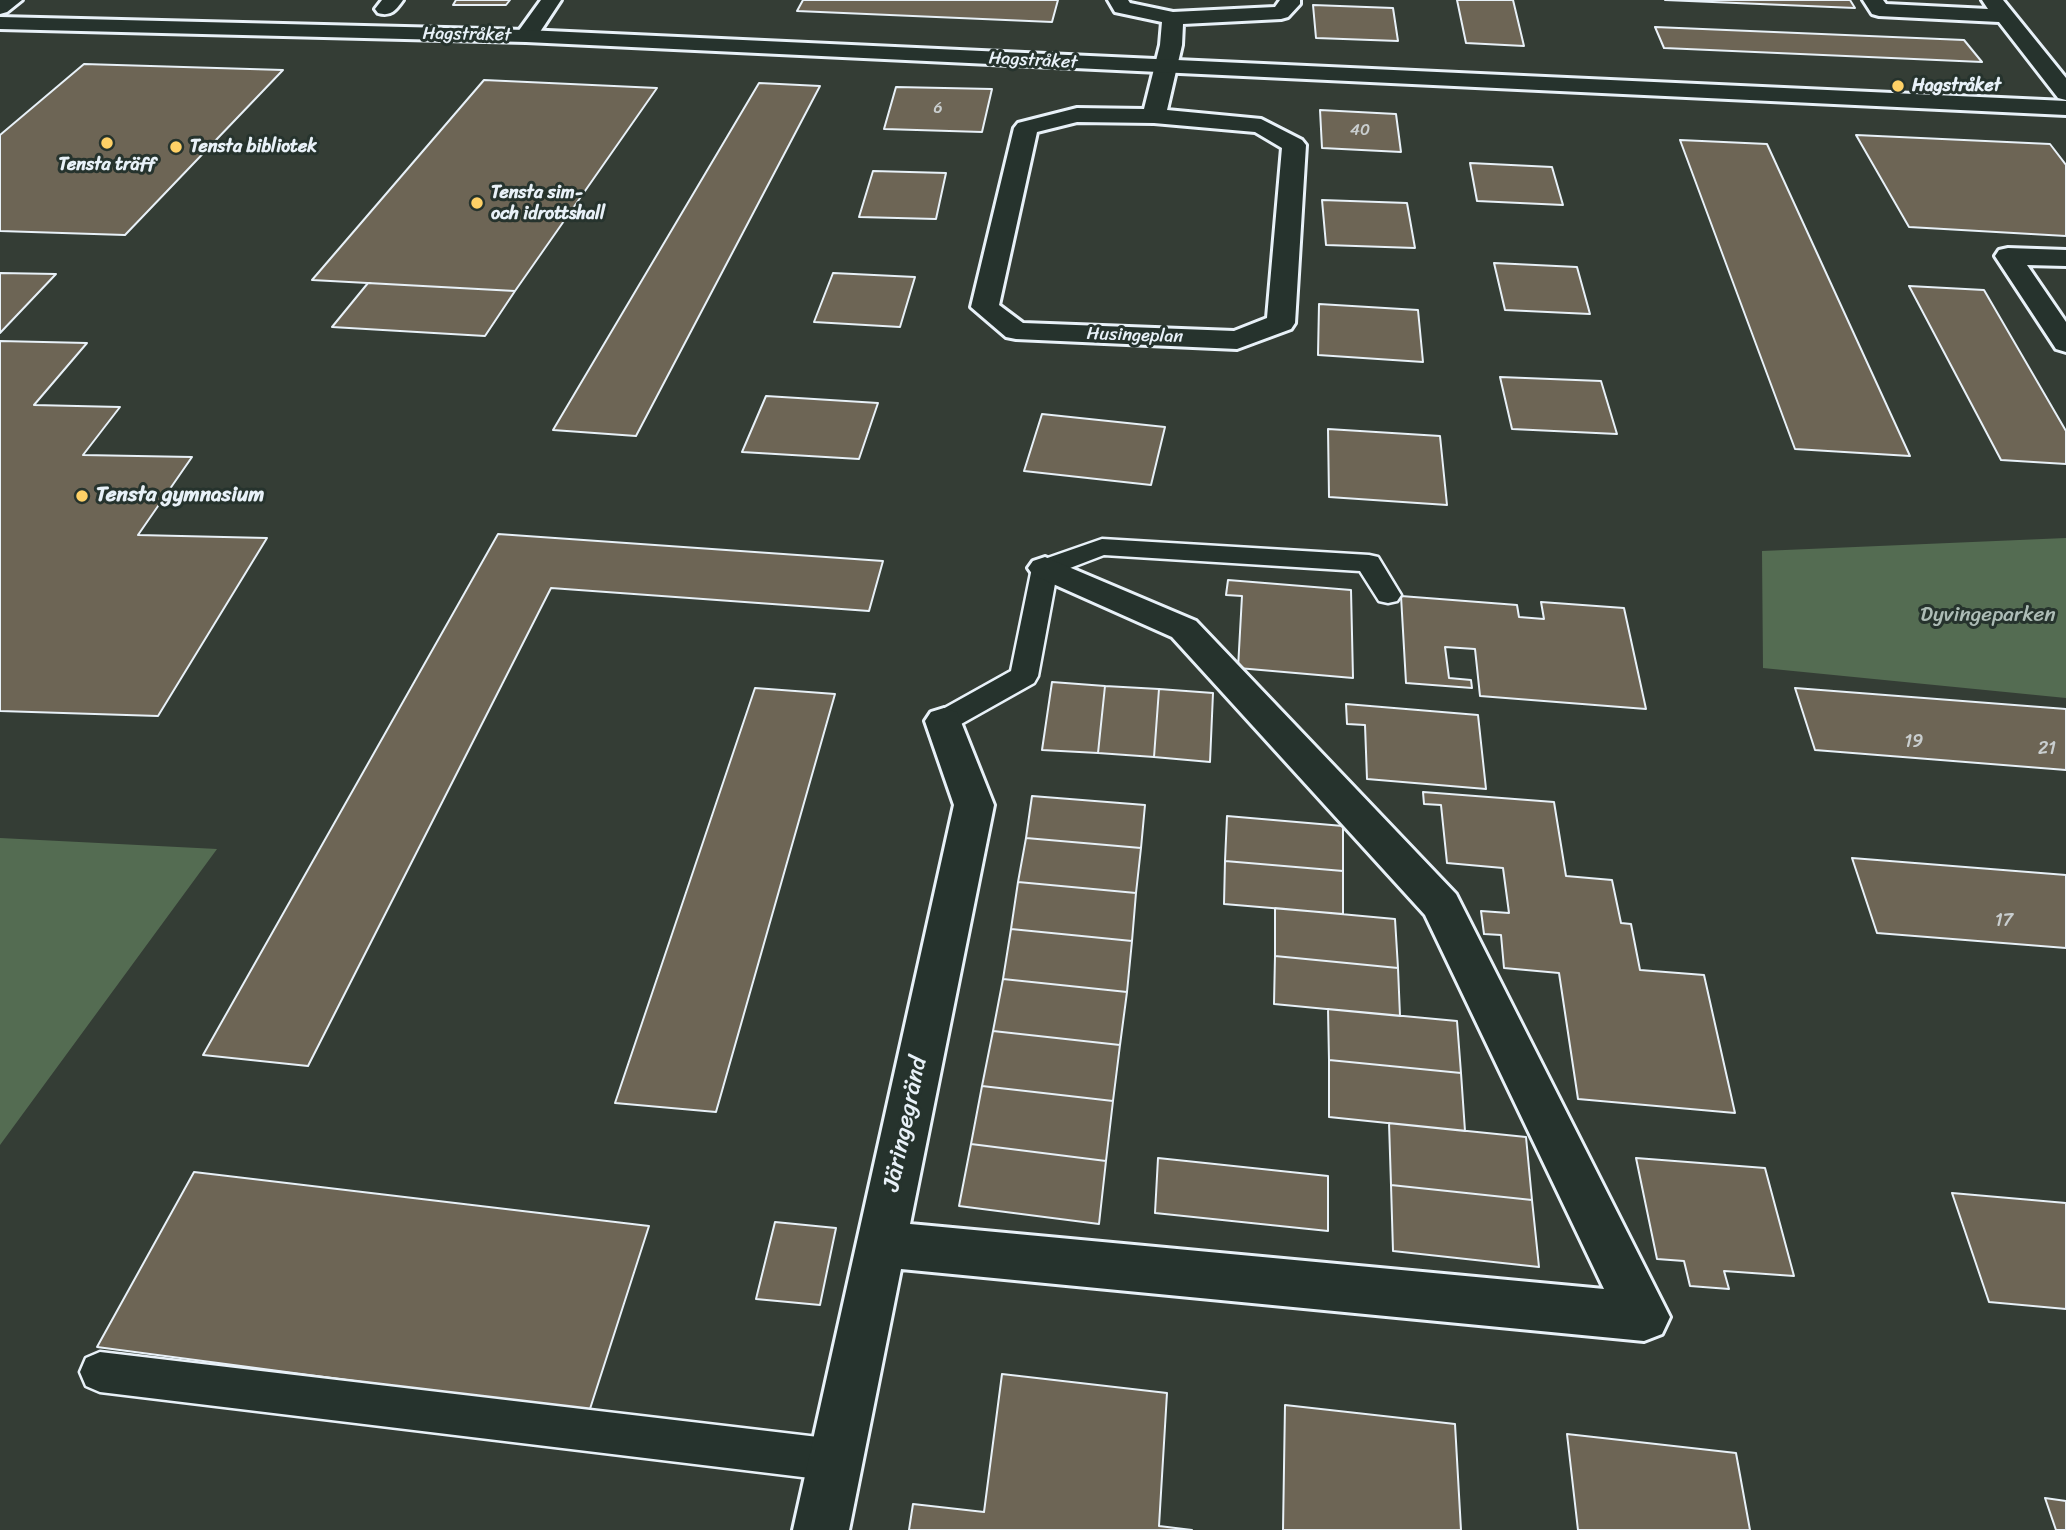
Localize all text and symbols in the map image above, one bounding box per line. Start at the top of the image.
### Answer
street label: Hagstråket [422,23,512,47]
street label: Hagstråket [988,48,1078,74]
place label: Hagstråket [1912,75,2001,97]
marker: Hagstråket [1890,78,1906,94]
house number: 6 [933,99,943,119]
house number: 40 [1350,121,1370,141]
marker: Tensta träff [99,135,115,151]
place label: Tensta bibliotek [190,136,317,158]
marker: Tensta bibliotek [168,139,184,155]
place label: Tensta träff [59,154,155,176]
place label: Tensta sim- och idrottshall [491,182,605,224]
marker: Tensta sim- och idrottshall [469,195,485,211]
street label: Husingeplan [1086,324,1184,348]
place label: Tensta gymnasium [96,483,264,509]
marker: Tensta gymnasium [74,488,90,504]
park label: Dyvingeparken [1920,603,2056,629]
house number: 19 [1905,731,1923,753]
house number: 21 [2038,738,2056,760]
house number: 17 [1995,910,2013,932]
street label: Järingegränd [878,1054,934,1194]

